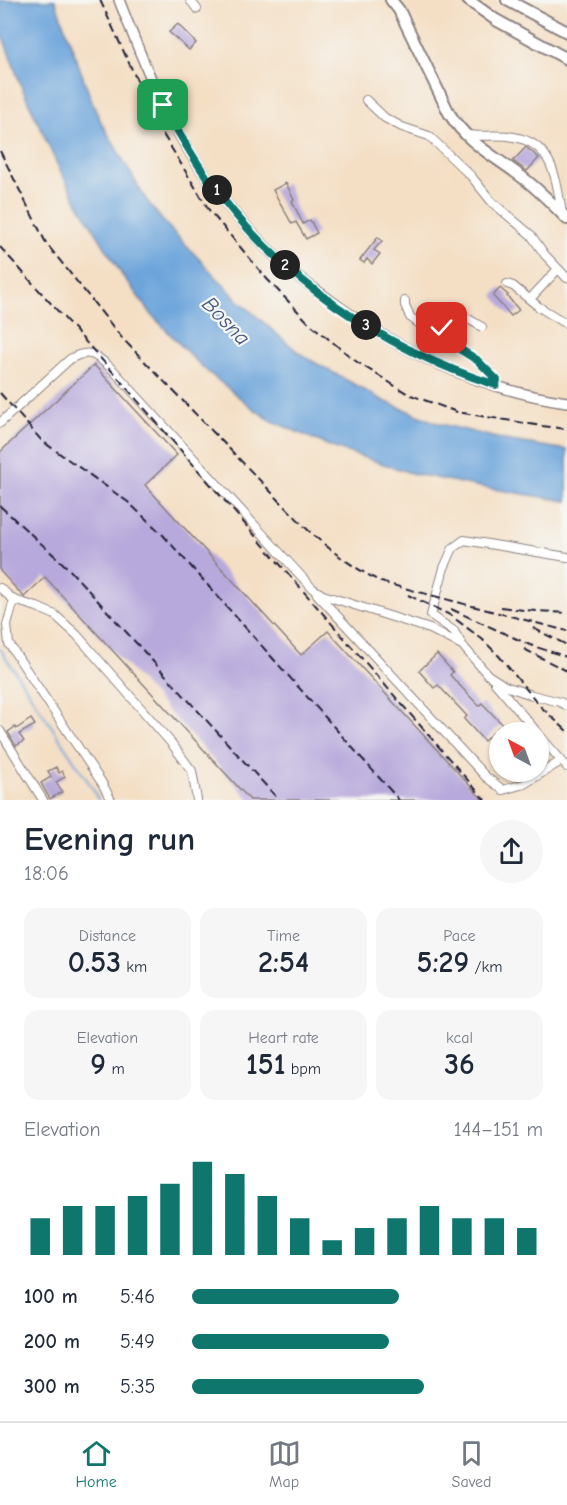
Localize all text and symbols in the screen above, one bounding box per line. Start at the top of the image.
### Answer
pin [137,79,188,130]
icon: arrive [146,88,179,121]
pin: 1 [202,175,232,205]
text: 1 [214,181,220,199]
pin: 2 [270,250,300,280]
text: 2 [281,256,289,274]
water label: Bosna [197,291,255,351]
pin [416,302,467,353]
pin: 3 [351,310,381,340]
icon: check [425,311,458,344]
text: 3 [362,316,370,334]
north arrow [489,722,549,782]
map controls [489,722,549,782]
text: Evening run [24,820,195,858]
button: share [480,820,543,883]
text: 18:06 [24,862,69,885]
text: Distance [79,927,136,945]
text: Time [267,927,300,945]
text: Pace [443,927,476,945]
text: 0.53 [68,945,121,980]
text: 2:54 [258,945,309,980]
text: 5:29 [416,945,469,980]
text: km [121,958,147,976]
text: /km [469,958,503,976]
text: Elevation [77,1029,138,1047]
text: Heart rate [248,1029,319,1047]
text: kcal [446,1029,473,1047]
text: 9 [90,1047,106,1082]
text: 151 [246,1047,285,1082]
text: 36 [444,1047,475,1082]
text: m [106,1060,125,1078]
text: bpm [285,1060,321,1078]
text: Elevation [24,1118,101,1141]
text: 144–151 m [454,1118,543,1141]
text: 100 m [24,1285,78,1308]
text: 5:46 [120,1285,155,1308]
text: 200 m [24,1330,80,1353]
text: 5:49 [120,1330,155,1353]
text: 300 m [24,1375,80,1398]
text: 5:35 [120,1375,155,1398]
tab: Home [75,1437,117,1491]
tab: Map [268,1437,301,1491]
tab: Saved [452,1437,492,1491]

